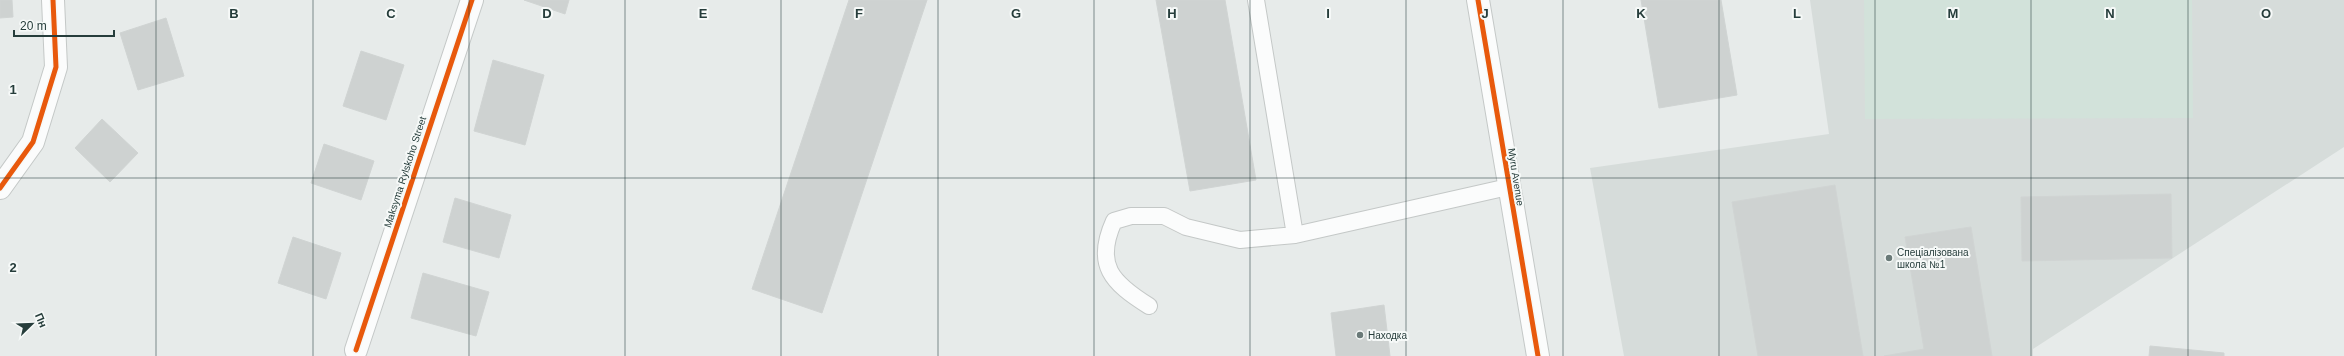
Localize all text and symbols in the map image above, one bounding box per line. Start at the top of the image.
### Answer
text: B [229,6,239,21]
text: C [386,6,396,21]
text: D [542,6,552,21]
text: E [699,6,708,21]
text: F [855,6,863,21]
text: G [1011,6,1021,21]
text: H [1167,6,1177,21]
text: I [1326,6,1330,21]
text: J [1481,6,1489,21]
text: K [1636,6,1646,21]
text: L [1793,6,1801,21]
text: M [1948,6,1958,21]
text: N [2105,6,2115,21]
text: O [2261,6,2271,21]
scale bar [14,12,114,38]
text: 20 m [20,19,47,33]
text: 1 [9,82,17,97]
street label: Maksyma Rylskoho Street [382,115,428,229]
street label: Myru Avenue [1506,147,1526,207]
place label: Спеціалізована школа №1 [1897,247,1969,270]
marker: Спеціалізована школа №1 [1884,253,1894,263]
text: 2 [9,260,17,275]
north arrow [12,304,52,344]
text: Пн [33,311,50,329]
marker: Находка [1355,330,1365,340]
place label: Находка [1368,330,1407,341]

